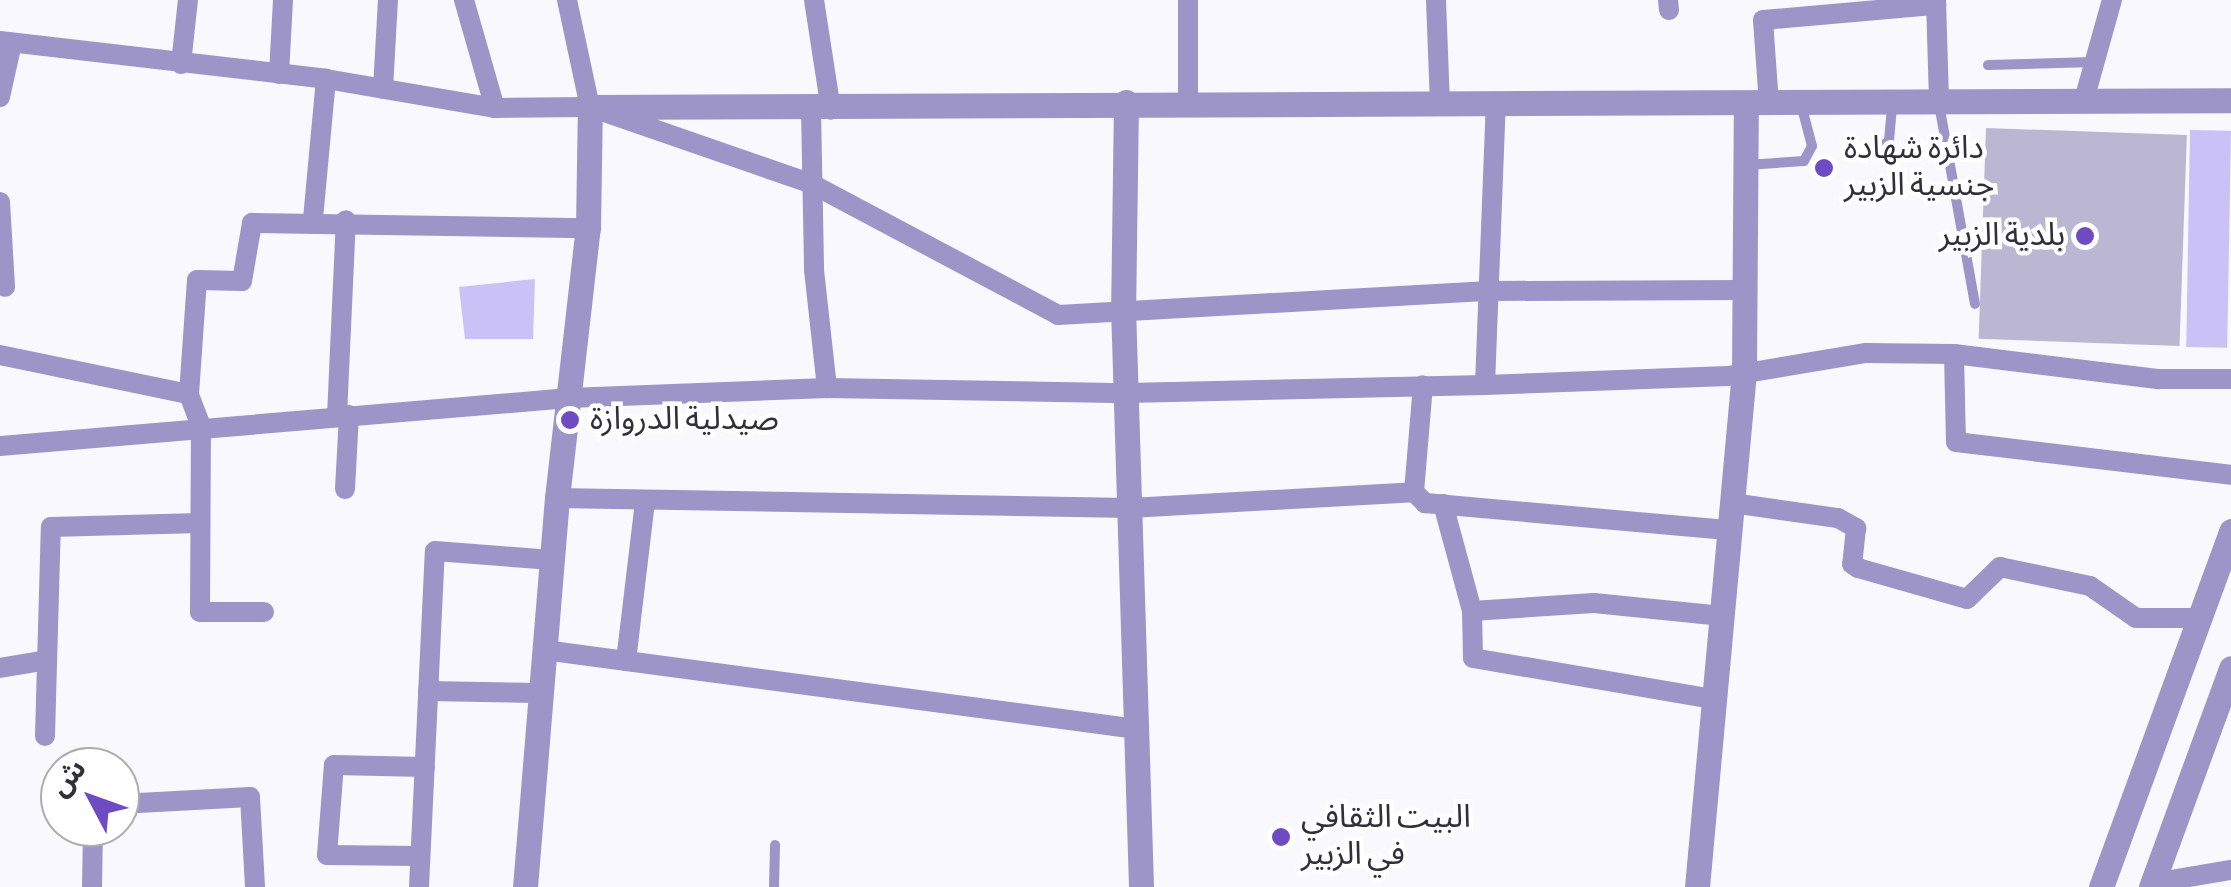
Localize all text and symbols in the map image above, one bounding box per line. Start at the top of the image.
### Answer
place label: دائرة شهادة جنسية الزبير [1844,131,1994,206]
marker: دائرة شهادة جنسية الزبير [1813,157,1835,179]
place label: بلدية الزبير [1939,217,2065,255]
marker: بلدية الزبير [2074,225,2096,247]
place label: صيدلية الدروازة [590,401,779,439]
marker: صيدلية الدروازة [559,409,581,431]
north arrow [40,747,140,847]
text: ش [43,753,94,804]
place label: البيت الثقافي في الزبير [1301,800,1471,875]
marker: البيت الثقافي في الزبير [1270,826,1292,848]

